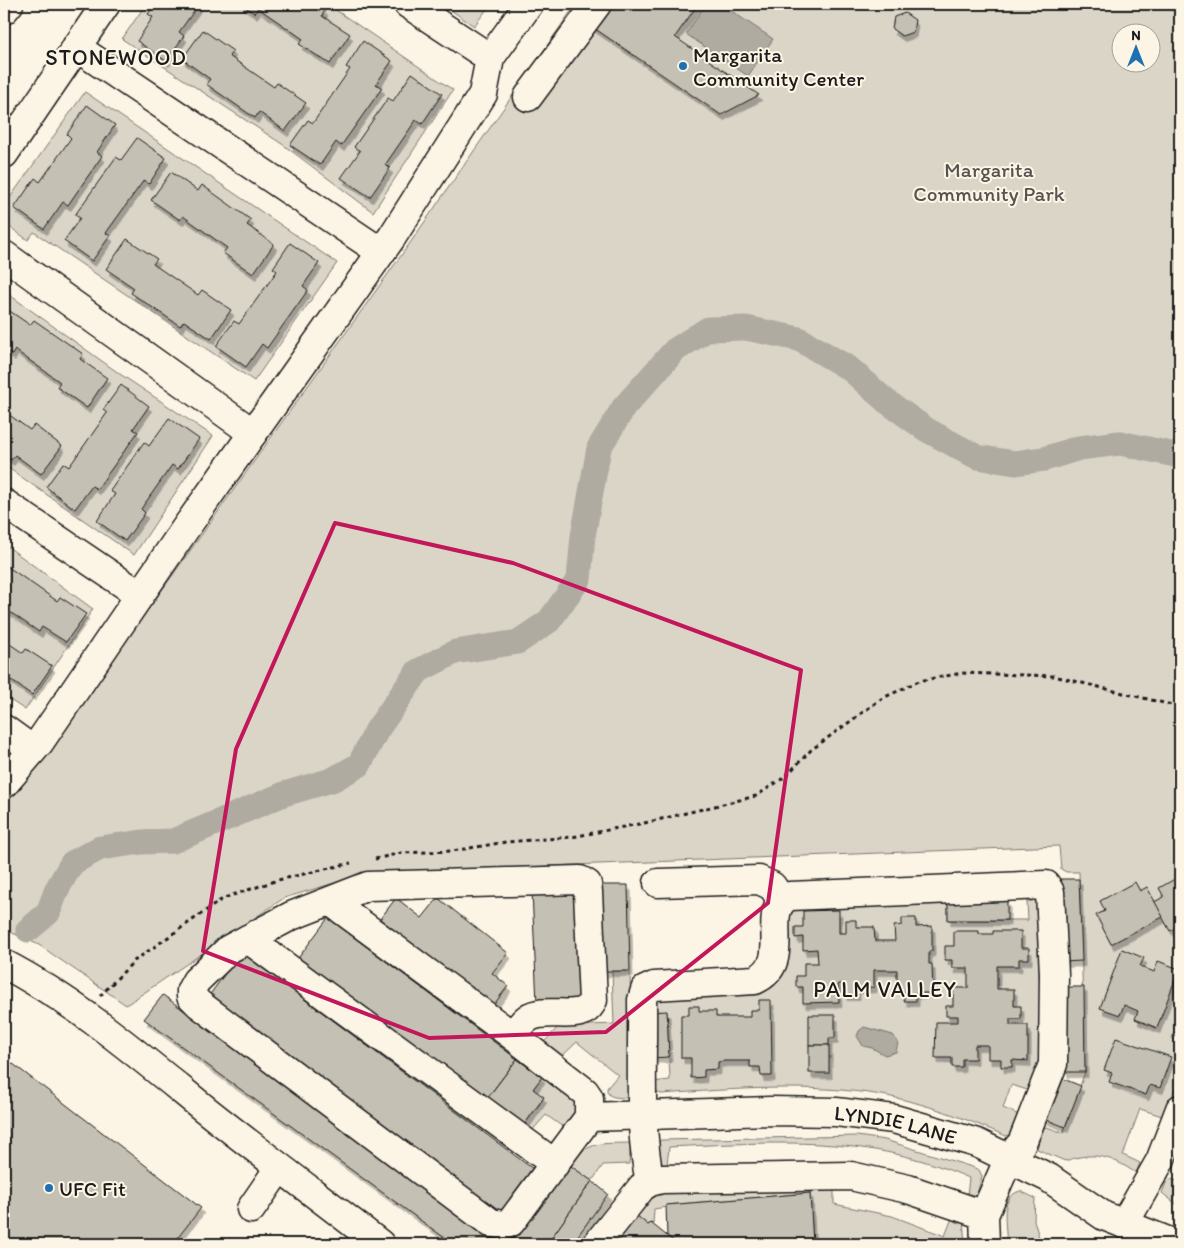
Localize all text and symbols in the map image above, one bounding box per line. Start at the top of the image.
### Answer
north arrow [1112,22,1162,72]
text: N [1131,27,1141,44]
place label: Margarita Community Center [693,42,864,91]
district label: STONEWOOD [45,44,187,71]
marker: Margarita Community Center [677,60,689,72]
park label: Margarita Community Park [913,157,1065,206]
district label: PALM VALLEY [813,976,957,1003]
street label: LYNDIE LANE [833,1099,960,1149]
place label: UFC Fit [59,1176,126,1201]
marker: UFC Fit [43,1182,55,1194]

